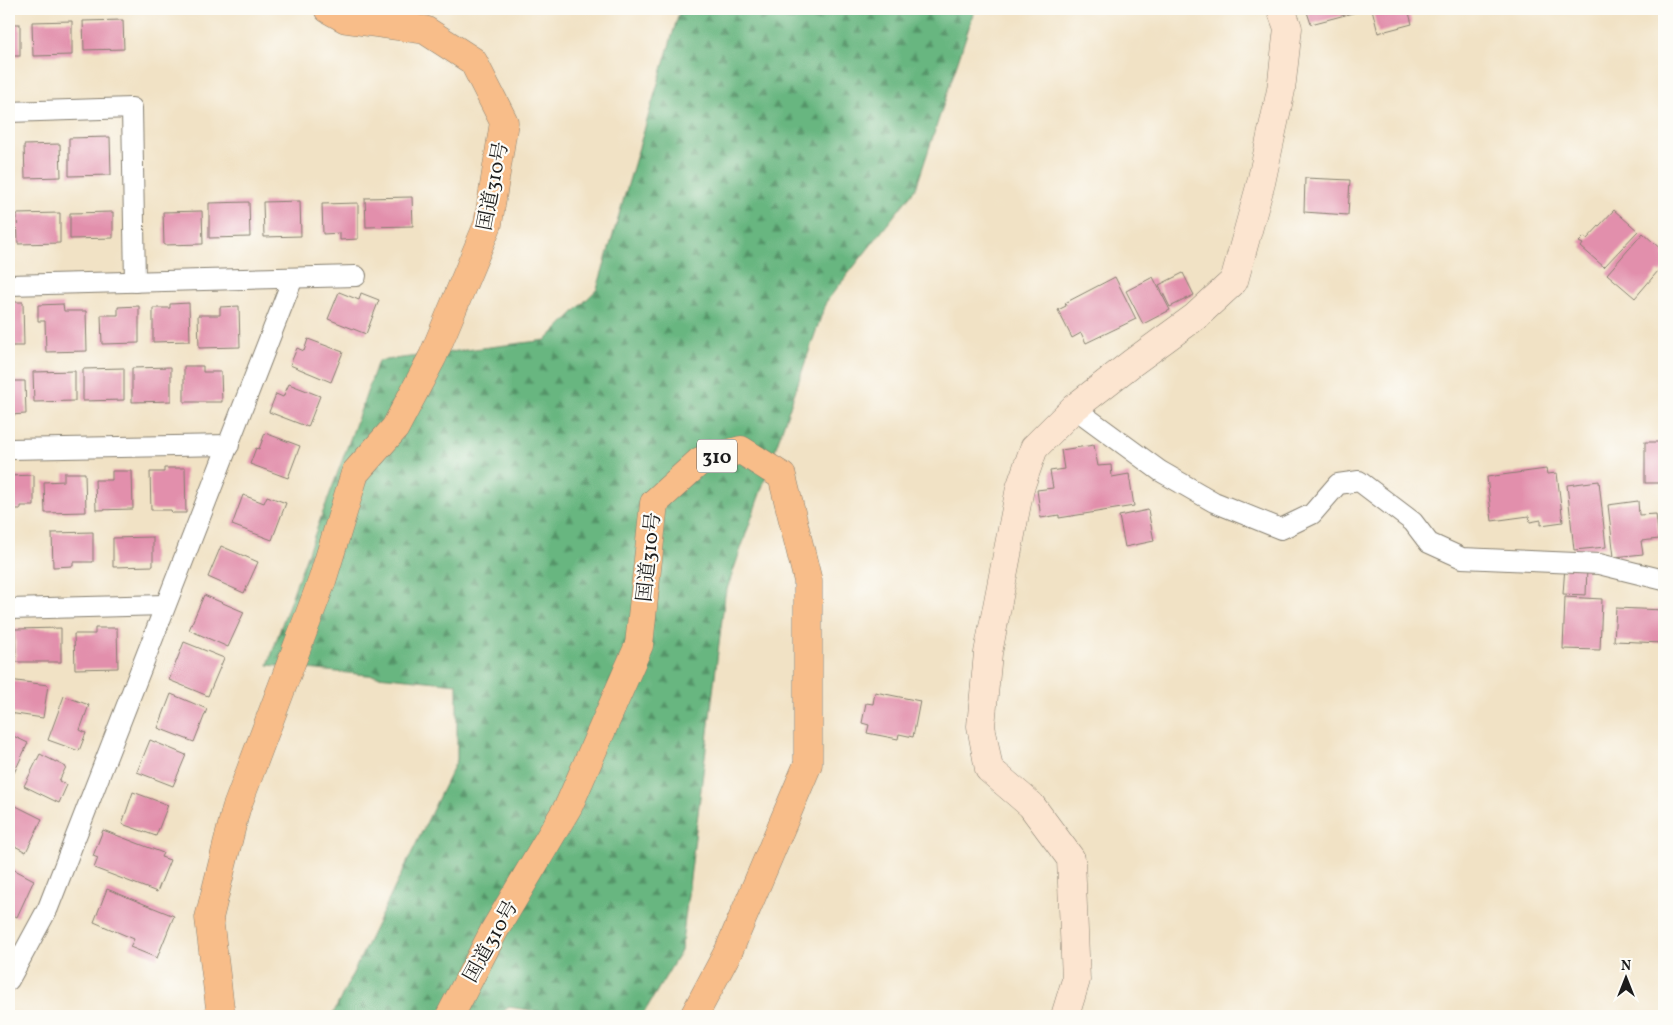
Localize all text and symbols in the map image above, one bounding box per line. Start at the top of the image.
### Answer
street label: 国道310号 [472,140,516,233]
road number: 310 [697,440,737,472]
street label: 国道310号 [631,511,669,603]
street label: 国道310号 [458,896,526,988]
north arrow [1600,952,1650,1002]
text: N [1621,957,1631,976]

